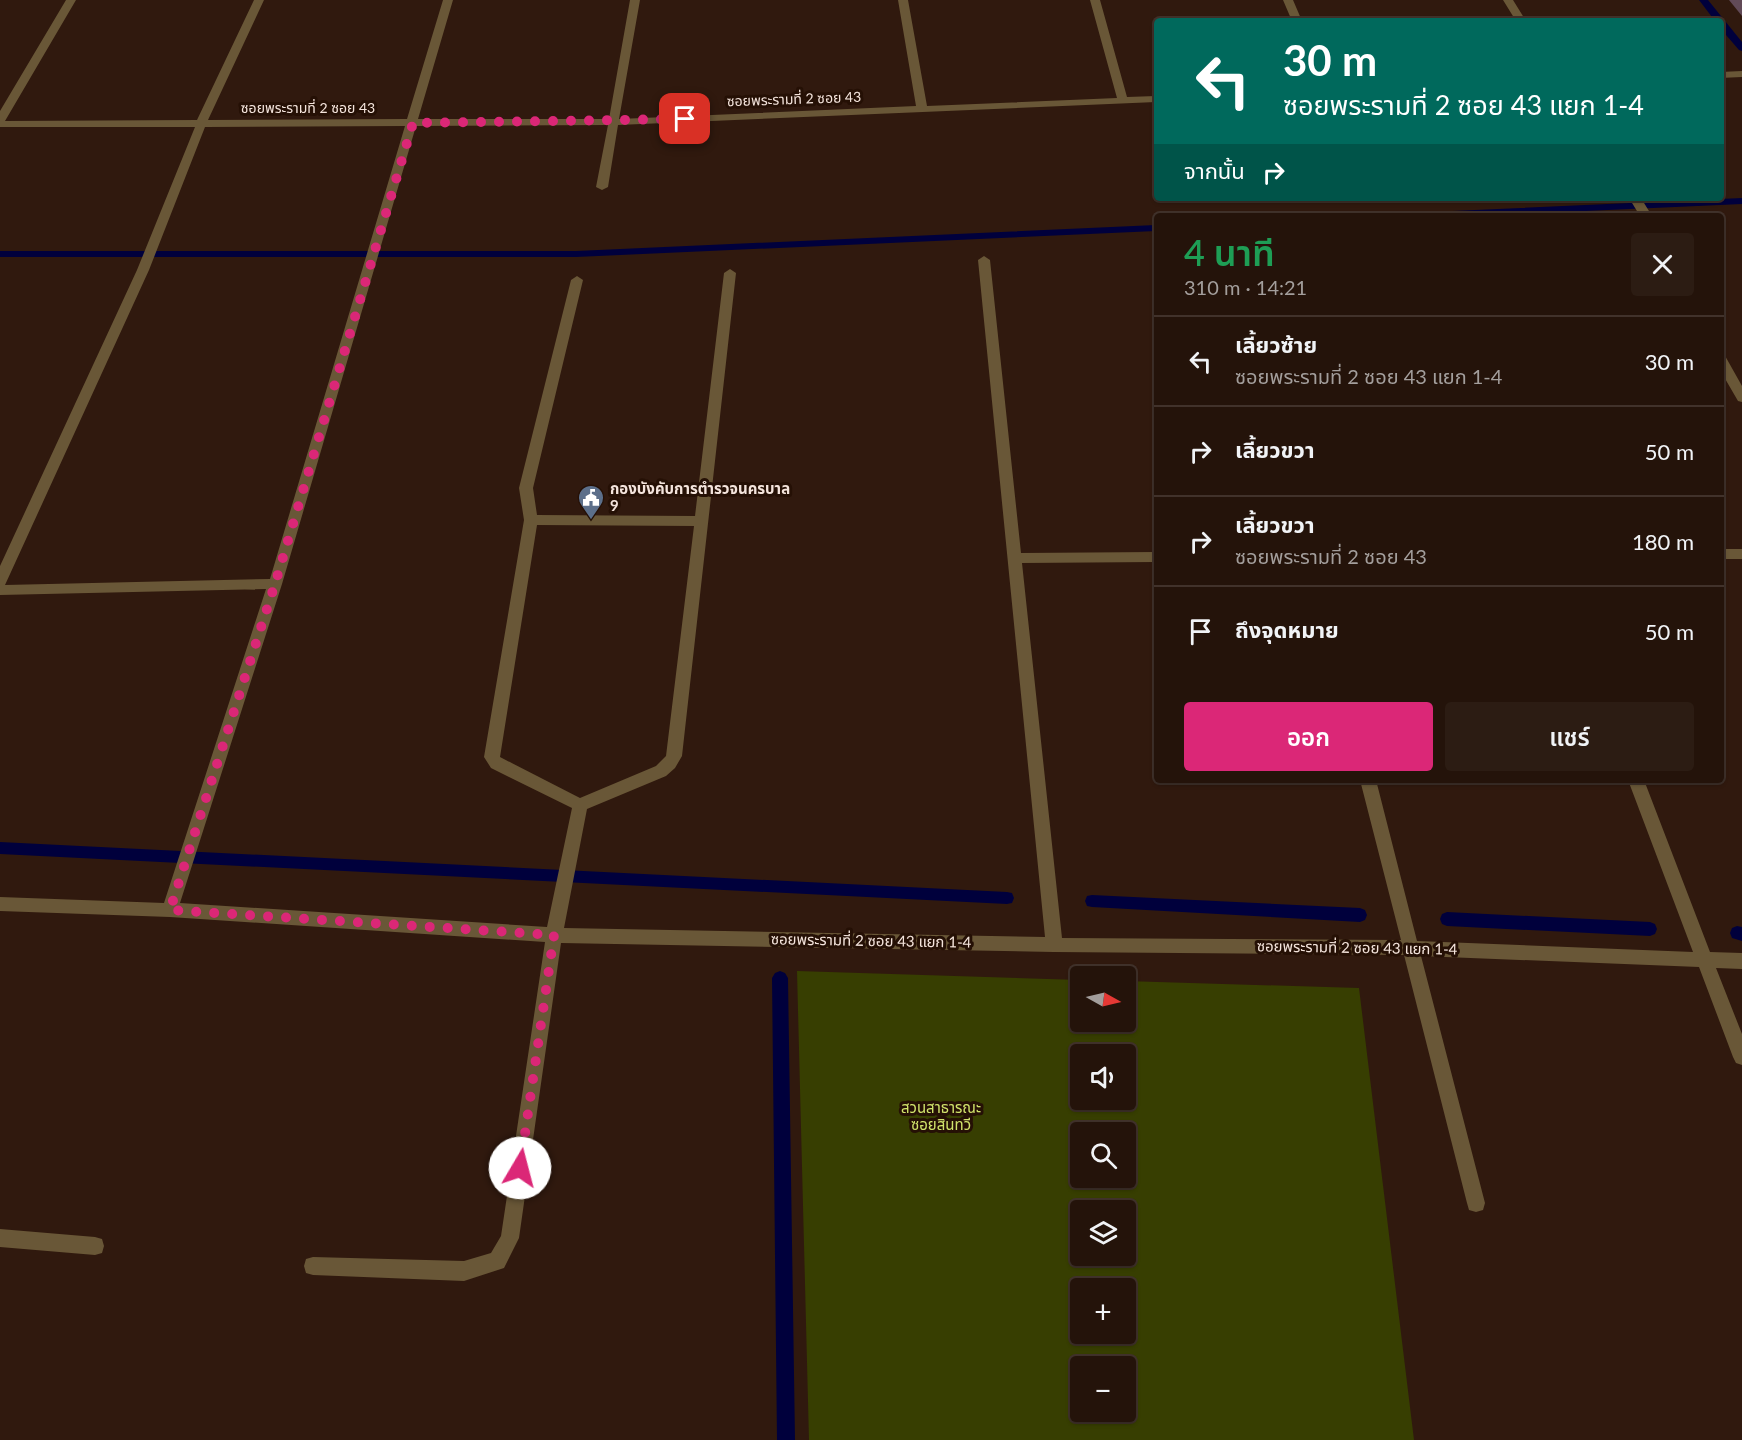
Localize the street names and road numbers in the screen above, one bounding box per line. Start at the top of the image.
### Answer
street label: ซอยพระรามที่ 2 ซอย 43 [727,87,861,109]
street label: ซอยพระรามที่ 2 ซอย 43 [241,98,375,116]
street label: ซอยพระรามที่ 2 ซอย 43 แยก 1-4 [771,928,972,951]
street label: ซอยพระรามที่ 2 ซอย 43 แยก 1-4 [1257,935,1458,958]

